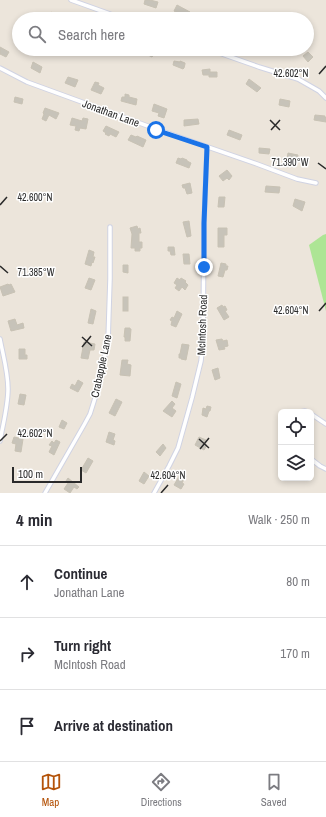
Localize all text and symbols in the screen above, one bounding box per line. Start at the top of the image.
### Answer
search box [12,12,314,56]
icon: search [26,23,48,45]
text: Search here [58,24,125,45]
text: 42.602°N [274,67,309,80]
street label: Jonathan Lane [81,96,141,130]
route start [147,121,165,139]
text: 71.390°W [272,156,309,169]
text: 42.600°N [18,191,53,204]
route end [195,258,213,276]
text: 71.385°W [18,266,55,279]
street label: McIntosh Road [194,294,210,356]
text: 42.604°N [274,304,309,317]
street label: Crabapple Lane [87,333,115,399]
map controls [278,409,314,481]
button: locate [278,409,314,445]
text: 42.602°N [18,427,53,440]
button: layers [278,445,314,481]
scale bar [12,465,82,484]
text: 100 m [18,467,43,481]
text: 42.604°N [151,469,186,482]
text: 4 min [16,508,52,531]
text: Walk · 250 m [248,511,310,528]
text: Continue [54,563,107,584]
icon: ahead [16,571,38,593]
text: 80 m [286,573,310,590]
text: Jonathan Lane [54,584,125,601]
text: Turn right [54,635,111,656]
icon: right [16,643,38,665]
text: 170 m [280,645,310,662]
text: McIntosh Road [54,656,126,673]
icon: arrive [16,715,38,737]
text: Arrive at destination [54,715,173,736]
tab: Map [40,771,62,809]
tab: Directions [141,771,182,809]
tab: Saved [261,771,286,809]

